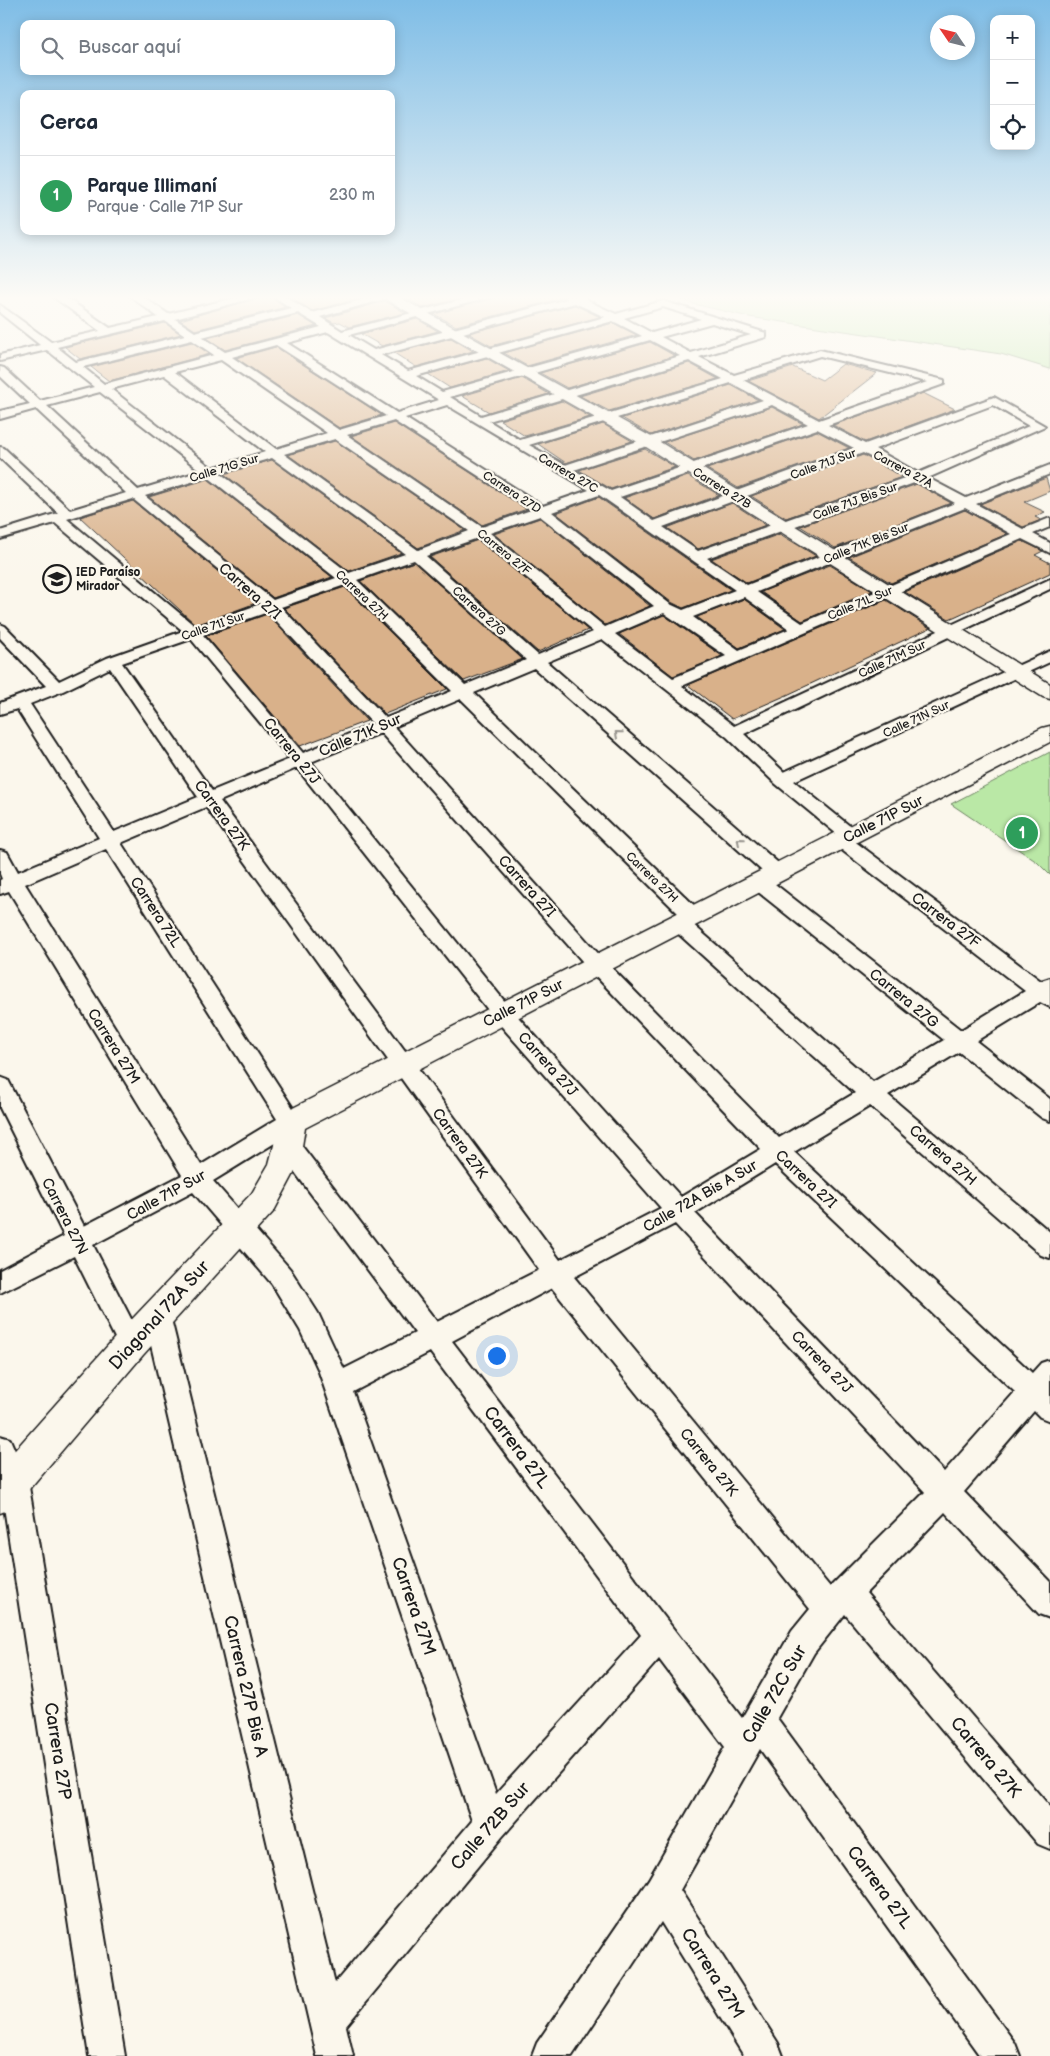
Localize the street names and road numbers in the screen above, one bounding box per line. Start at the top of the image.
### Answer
street label: Calle 71J Sur [788,445,859,483]
street label: Carrera 27A [870,447,936,492]
street label: Carrera 27C [535,450,601,497]
street label: Calle 71G Sur [188,451,261,486]
street label: Carrera 27B [690,465,754,512]
street label: Carrera 27D [480,468,544,517]
street label: Calle 71J Bis Sur [811,479,900,524]
street label: Calle 71K Bis Sur [821,519,912,567]
street label: Carrera 27F [474,526,534,579]
street label: Carrera 27I [214,559,285,624]
street label: Carrera 27H [332,567,391,624]
street label: Carrera 27G [449,583,509,639]
street label: Calle 71L Sur [825,583,896,624]
street label: Calle 71I Sur [179,608,248,644]
street label: Calle 71M Sur [856,637,929,682]
street label: Calle 71N Sur [881,697,952,741]
street label: Calle 71K Sur [316,709,405,761]
street label: Carrera 27J [259,714,325,789]
street label: Carrera 27K [190,776,254,854]
street label: Calle 71P Sur [840,791,927,848]
street label: Carrera 27H [622,849,681,906]
street label: Carrera 27I [494,851,560,922]
street label: Carrera 72L [126,873,186,952]
street label: Carrera 27F [907,888,984,953]
street label: Carrera 27G [865,965,942,1032]
street label: Calle 71P Sur [480,975,567,1032]
street label: Carrera 27M [83,1005,144,1088]
street label: Carrera 27J [514,1028,582,1101]
street label: Carrera 27K [428,1104,492,1182]
street label: Carrera 27H [905,1121,980,1190]
street label: Carrera 27I [771,1146,841,1213]
street label: Calle 72A Bis A Sur [640,1156,761,1237]
street label: Calle 71P Sur [123,1166,210,1225]
street label: Carrera 27N [37,1175,92,1258]
street label: Diagonal 72A Sur [105,1256,214,1374]
street label: Carrera 27J [787,1327,857,1399]
street label: Carrera 27L [479,1402,555,1493]
street label: Carrera 27K [675,1424,742,1500]
street label: Carrera 27M [387,1554,440,1658]
street label: Carrera 27P Bis A [219,1613,272,1759]
street label: Calle 72C Sur [738,1641,811,1747]
street label: Carrera 27P [39,1701,76,1802]
street label: Carrera 27K [946,1713,1026,1802]
street label: Calle 72B Sur [446,1778,535,1875]
street label: Carrera 27L [843,1842,917,1933]
street label: Carrera 27M [677,1924,749,2022]

